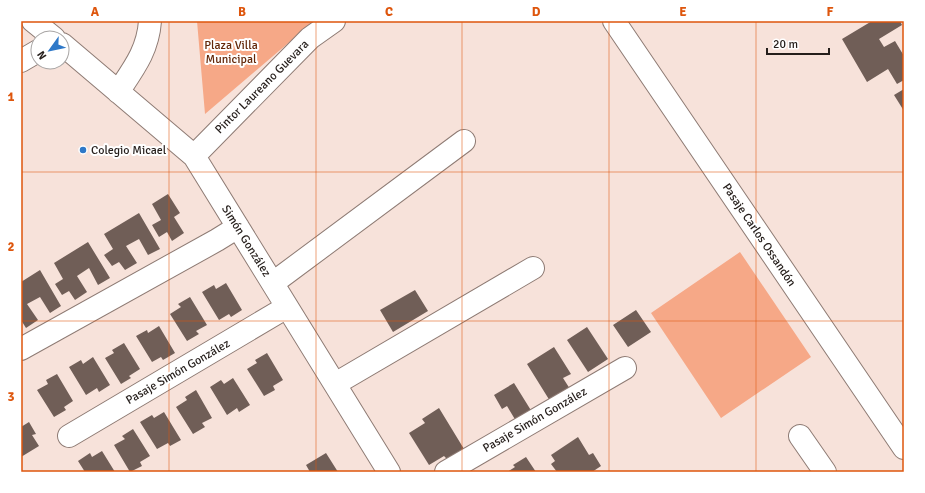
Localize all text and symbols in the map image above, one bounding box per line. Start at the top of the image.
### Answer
text: A [91,4,100,20]
text: B [238,4,246,20]
text: C [385,4,393,20]
text: D [532,4,541,20]
text: E [679,4,687,20]
text: F [827,4,834,20]
north arrow [30,30,70,70]
scale bar [767,30,829,56]
street label: Pintor Laureano Guevara [212,37,312,137]
text: 20 m [773,37,798,52]
park label: Plaza Villa Municipal [204,38,258,67]
text: N [34,48,50,62]
text: 1 [7,89,15,105]
place label: Colegio Micael [91,143,167,158]
marker: Colegio Micael [78,145,88,155]
street label: Pasaje Carlos Ossandón [719,181,799,289]
street label: Simón González [218,202,274,280]
text: 2 [7,239,15,255]
street label: Pasaje Simón González [123,336,233,408]
street label: Pasaje Simón González [480,384,590,456]
text: 3 [7,389,15,405]

